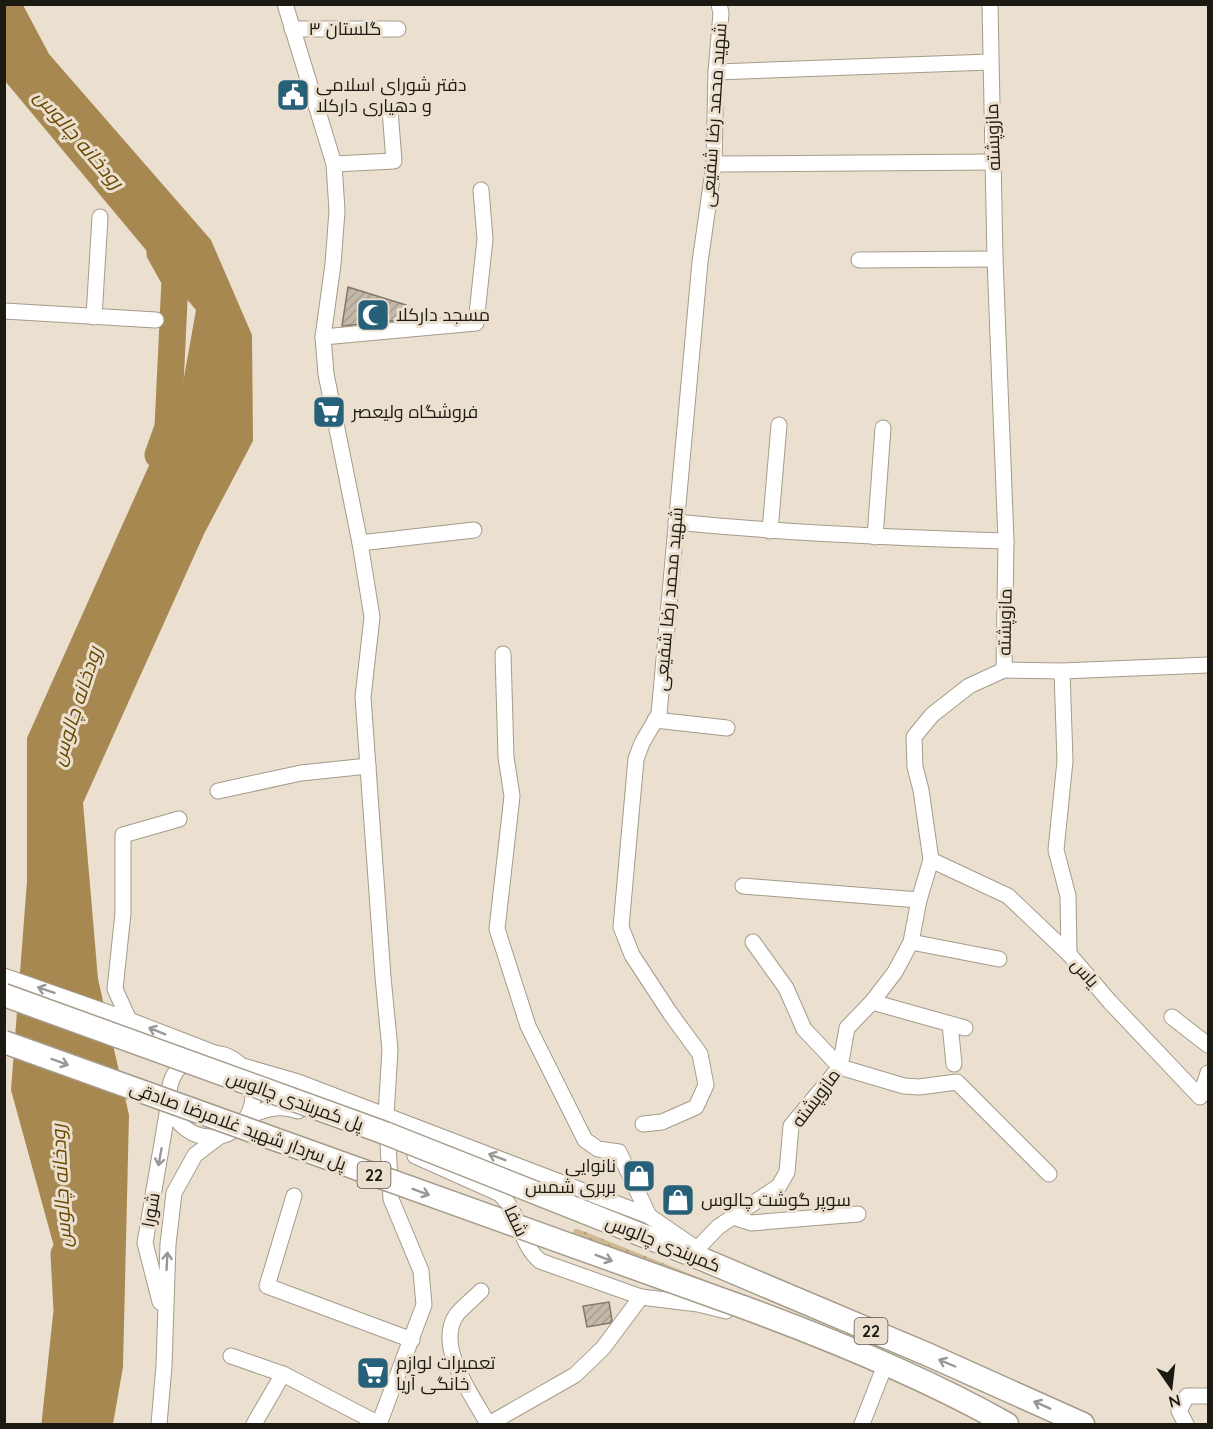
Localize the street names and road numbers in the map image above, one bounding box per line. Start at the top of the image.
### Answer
street label: گلستان ۳ [309,17,381,40]
street label: شهید محمد رضا شفیعی [696,22,731,208]
street label: مازوپشته [980,103,1006,171]
street label: شهید محمد رضا شفیعی [649,506,688,692]
street label: مازوپشته [992,588,1018,656]
street label: یاس [1066,953,1105,992]
street label: مازوپشته [786,1064,846,1132]
street label: پل کمربندی چالوس [223,1065,367,1137]
street label: پل سردار شهید غلامرضا صادقی [126,1076,350,1176]
road number: 22 [358,1162,391,1188]
street label: شورا [136,1191,165,1229]
street label: شفا [499,1202,534,1240]
street label: کمربندی چالوس [602,1210,724,1278]
road number: 22 [854,1318,888,1344]

